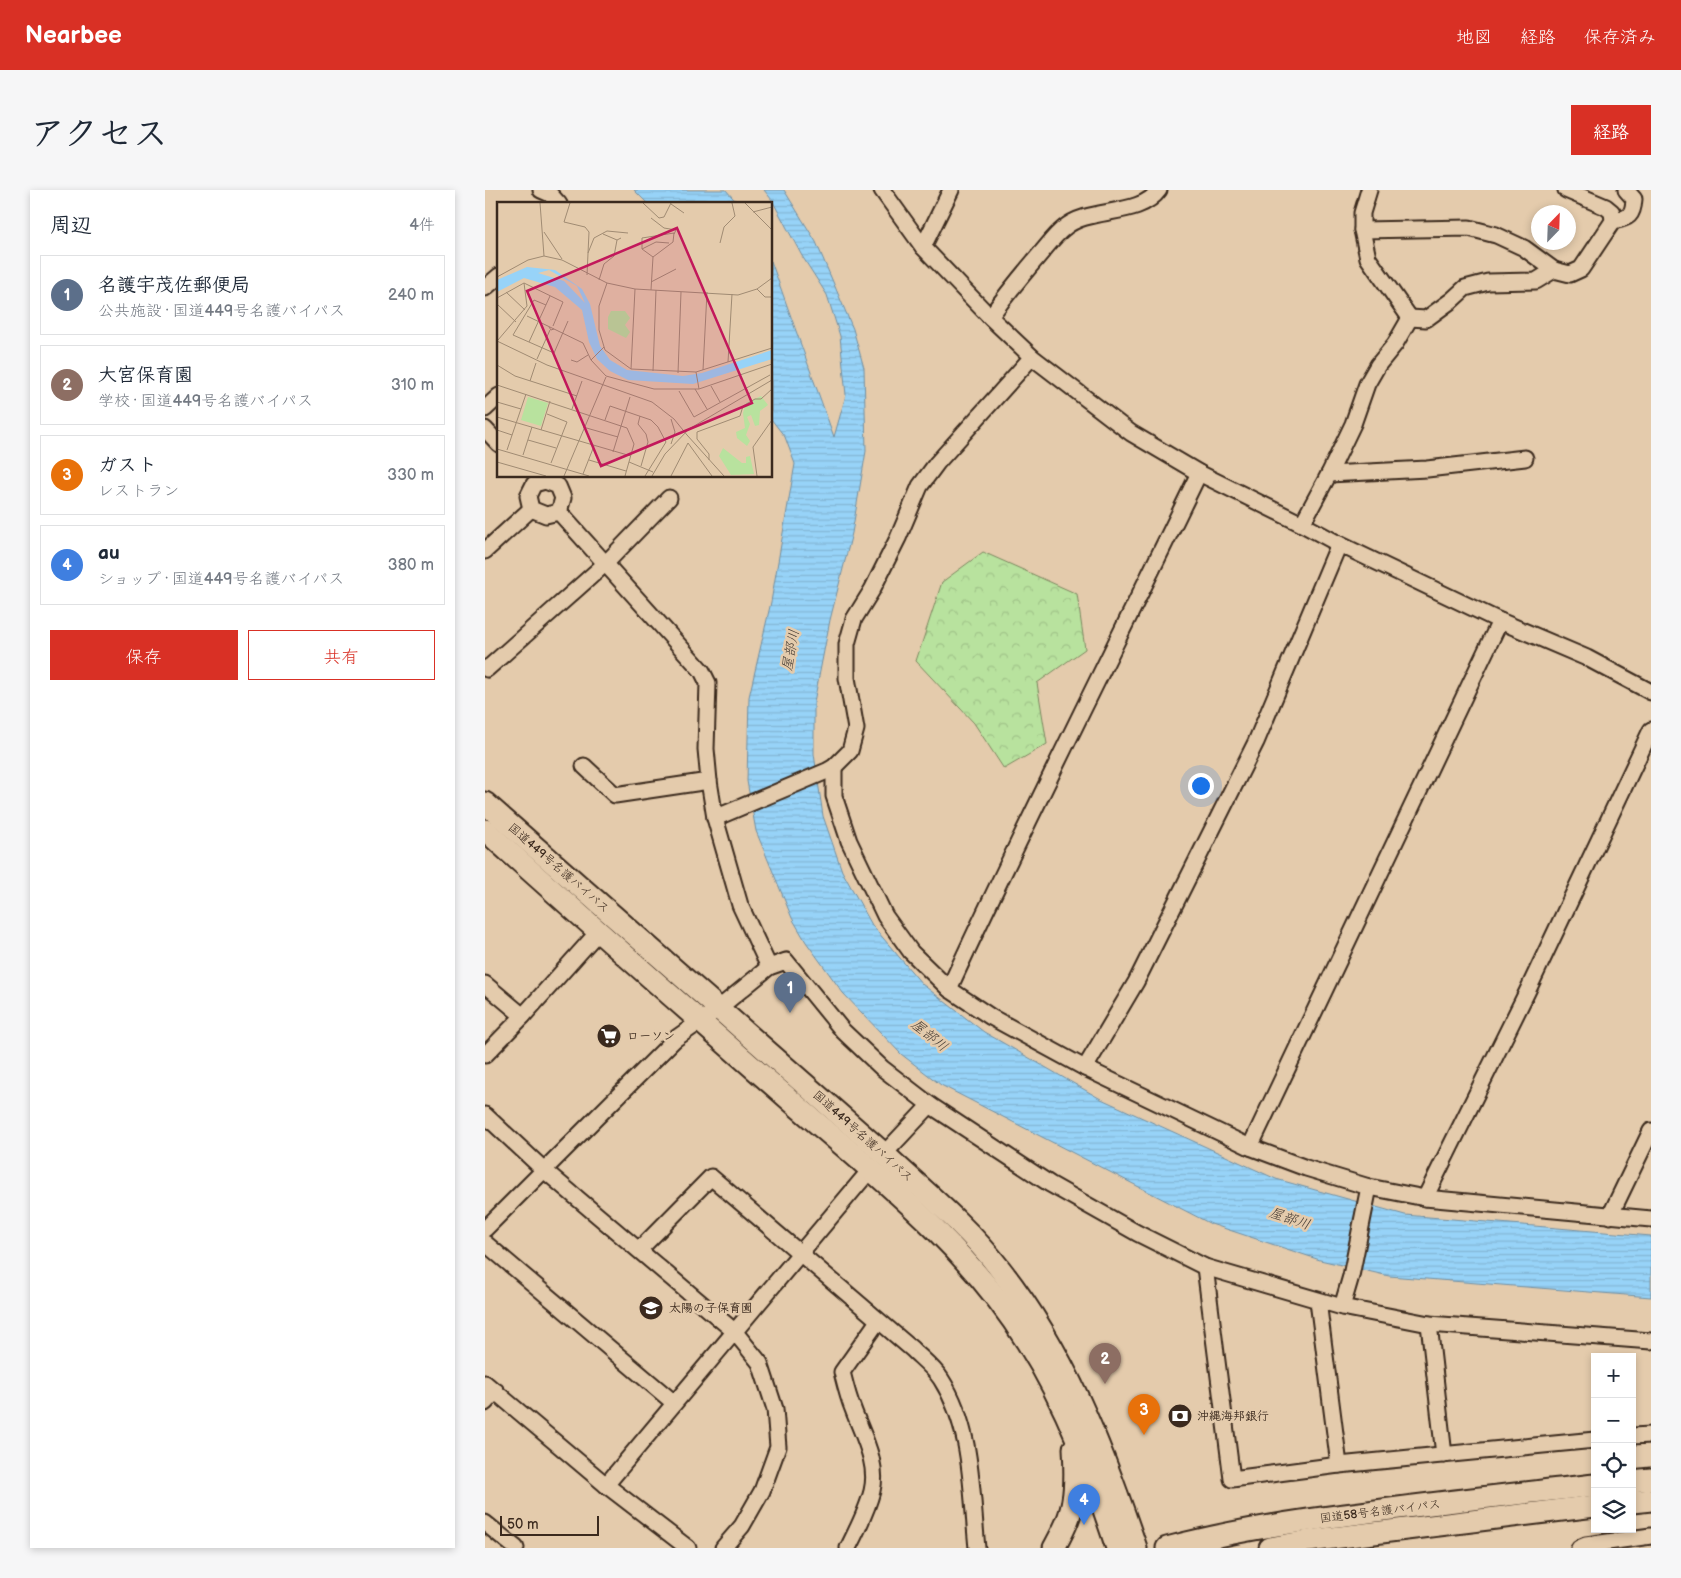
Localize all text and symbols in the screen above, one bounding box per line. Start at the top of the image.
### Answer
text: Nearbee [25,21,122,50]
text: 地図 [1456,27,1492,48]
text: 経路 [1520,27,1556,48]
text: 保存済み [1584,27,1656,48]
button: 経路 [1571,105,1651,155]
text: アクセス [30,113,168,156]
inset map [497,202,773,478]
north arrow [1531,205,1576,250]
text: 周辺 [50,213,92,238]
text: 4件 [409,216,435,235]
text: 名護宇茂佐郵便局 [98,274,250,297]
text: 1 [64,286,70,305]
text: 240 m [388,286,434,305]
text: 公共施設 · 国道449号名護バイパス [98,302,345,321]
text: 大宮保育園 [98,364,193,387]
text: 2 [62,376,72,395]
text: 310 m [391,376,434,395]
text: 学校 · 国道449号名護バイパス [98,392,313,411]
text: ガスト [98,454,157,477]
text: 3 [62,466,72,485]
text: 330 m [387,466,434,485]
text: レストラン [98,482,179,501]
text: au [98,542,120,565]
text: 4 [62,556,72,575]
text: 380 m [388,556,434,575]
text: ショップ · 国道449号名護バイパス [98,570,344,589]
water label: 屋部川 [778,628,803,672]
button: 保存 [50,630,238,680]
button: 共有 [248,630,435,680]
your location [1188,773,1214,799]
street label: 国道449号名護バイパス [505,820,612,916]
pin: 1 [774,972,806,1013]
water label: 屋部川 [908,1016,951,1055]
supermarket icon: ローソン [596,1023,622,1049]
place label: ローソン [627,1029,675,1044]
street label: 国道449号名護バイパス [810,1088,916,1185]
water label: 屋部川 [1267,1204,1312,1233]
school or university icon: 太陽の子保育園 [638,1295,664,1321]
place label: 太陽の子保育園 [669,1301,753,1316]
pin: 2 [1089,1343,1121,1384]
map controls [1591,1353,1636,1533]
button: + [1591,1353,1636,1398]
pin: 3 [1128,1394,1160,1435]
button: − [1591,1398,1636,1443]
bank icon: 沖縄海邦銀行 [1167,1403,1193,1429]
place label: 沖縄海邦銀行 [1197,1409,1269,1424]
button: locate [1591,1443,1636,1488]
pin: 4 [1068,1484,1100,1525]
button: layers [1591,1488,1636,1533]
street label: 国道58号名護バイパス [1319,1497,1441,1526]
scale bar [500,1513,599,1536]
text: 50 m [507,1516,539,1533]

